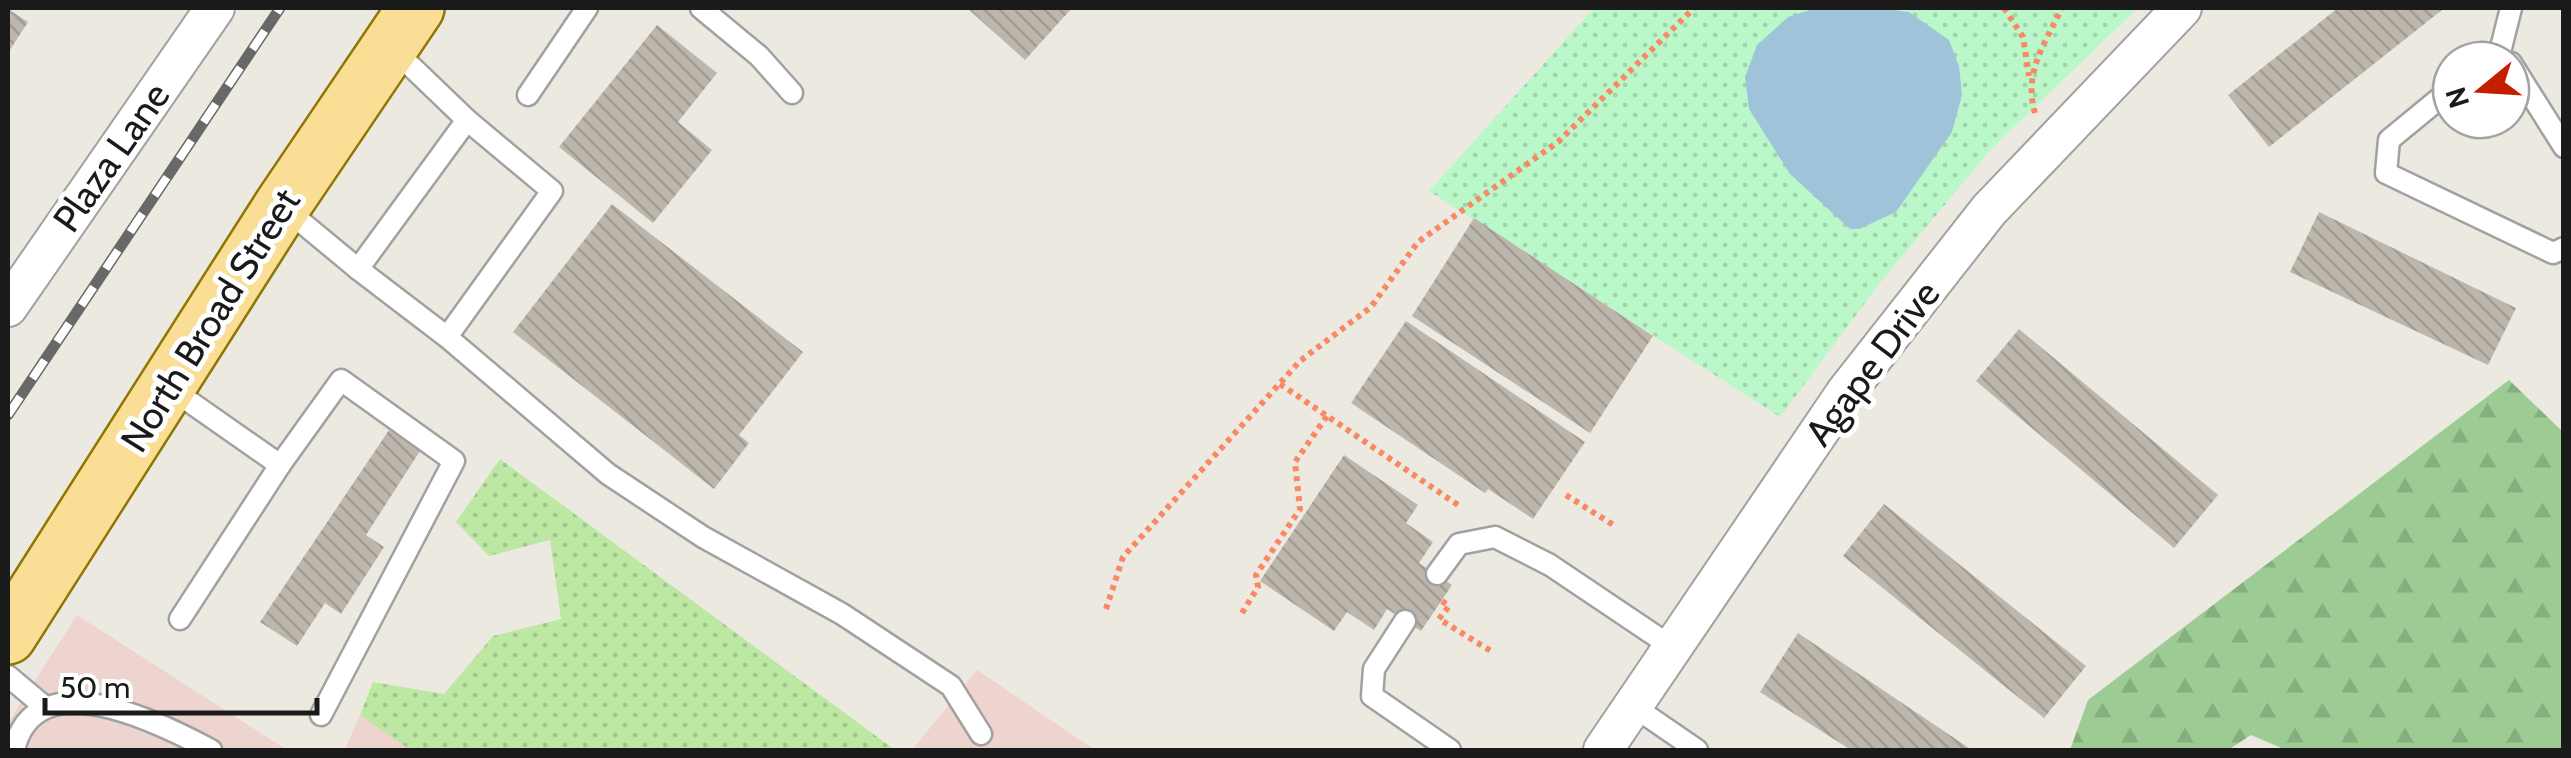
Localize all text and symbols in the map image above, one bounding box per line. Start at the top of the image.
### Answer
north arrow [2431,40,2531,140]
street label: Plaza Lane [43,73,179,241]
text: N [2438,83,2476,112]
street label: North Broad Street [110,180,310,460]
street label: Agape Drive [1795,271,1949,455]
scale bar [45,653,318,715]
text: 50 m [60,669,130,706]

